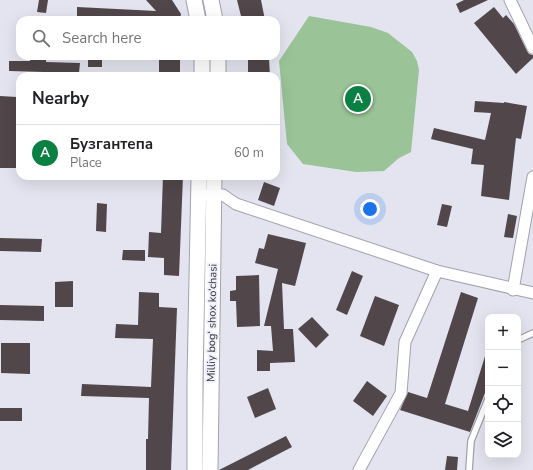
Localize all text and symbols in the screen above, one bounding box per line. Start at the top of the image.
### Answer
search box [16,16,280,60]
icon: search [30,27,52,49]
text: Search here [62,28,142,48]
pin: A [345,84,371,114]
text: Nearby [32,87,89,110]
text: Бузгантепа [70,134,153,154]
text: A [40,144,50,162]
text: 60 m [234,144,264,162]
text: Place [70,154,102,172]
your location [360,199,380,219]
street label: Milliy bog‘ shox ko‘chasi [203,264,221,382]
map controls [485,314,521,458]
button: + [485,314,521,350]
button: − [485,350,521,386]
button: locate [485,386,521,422]
button: layers [485,422,521,458]

